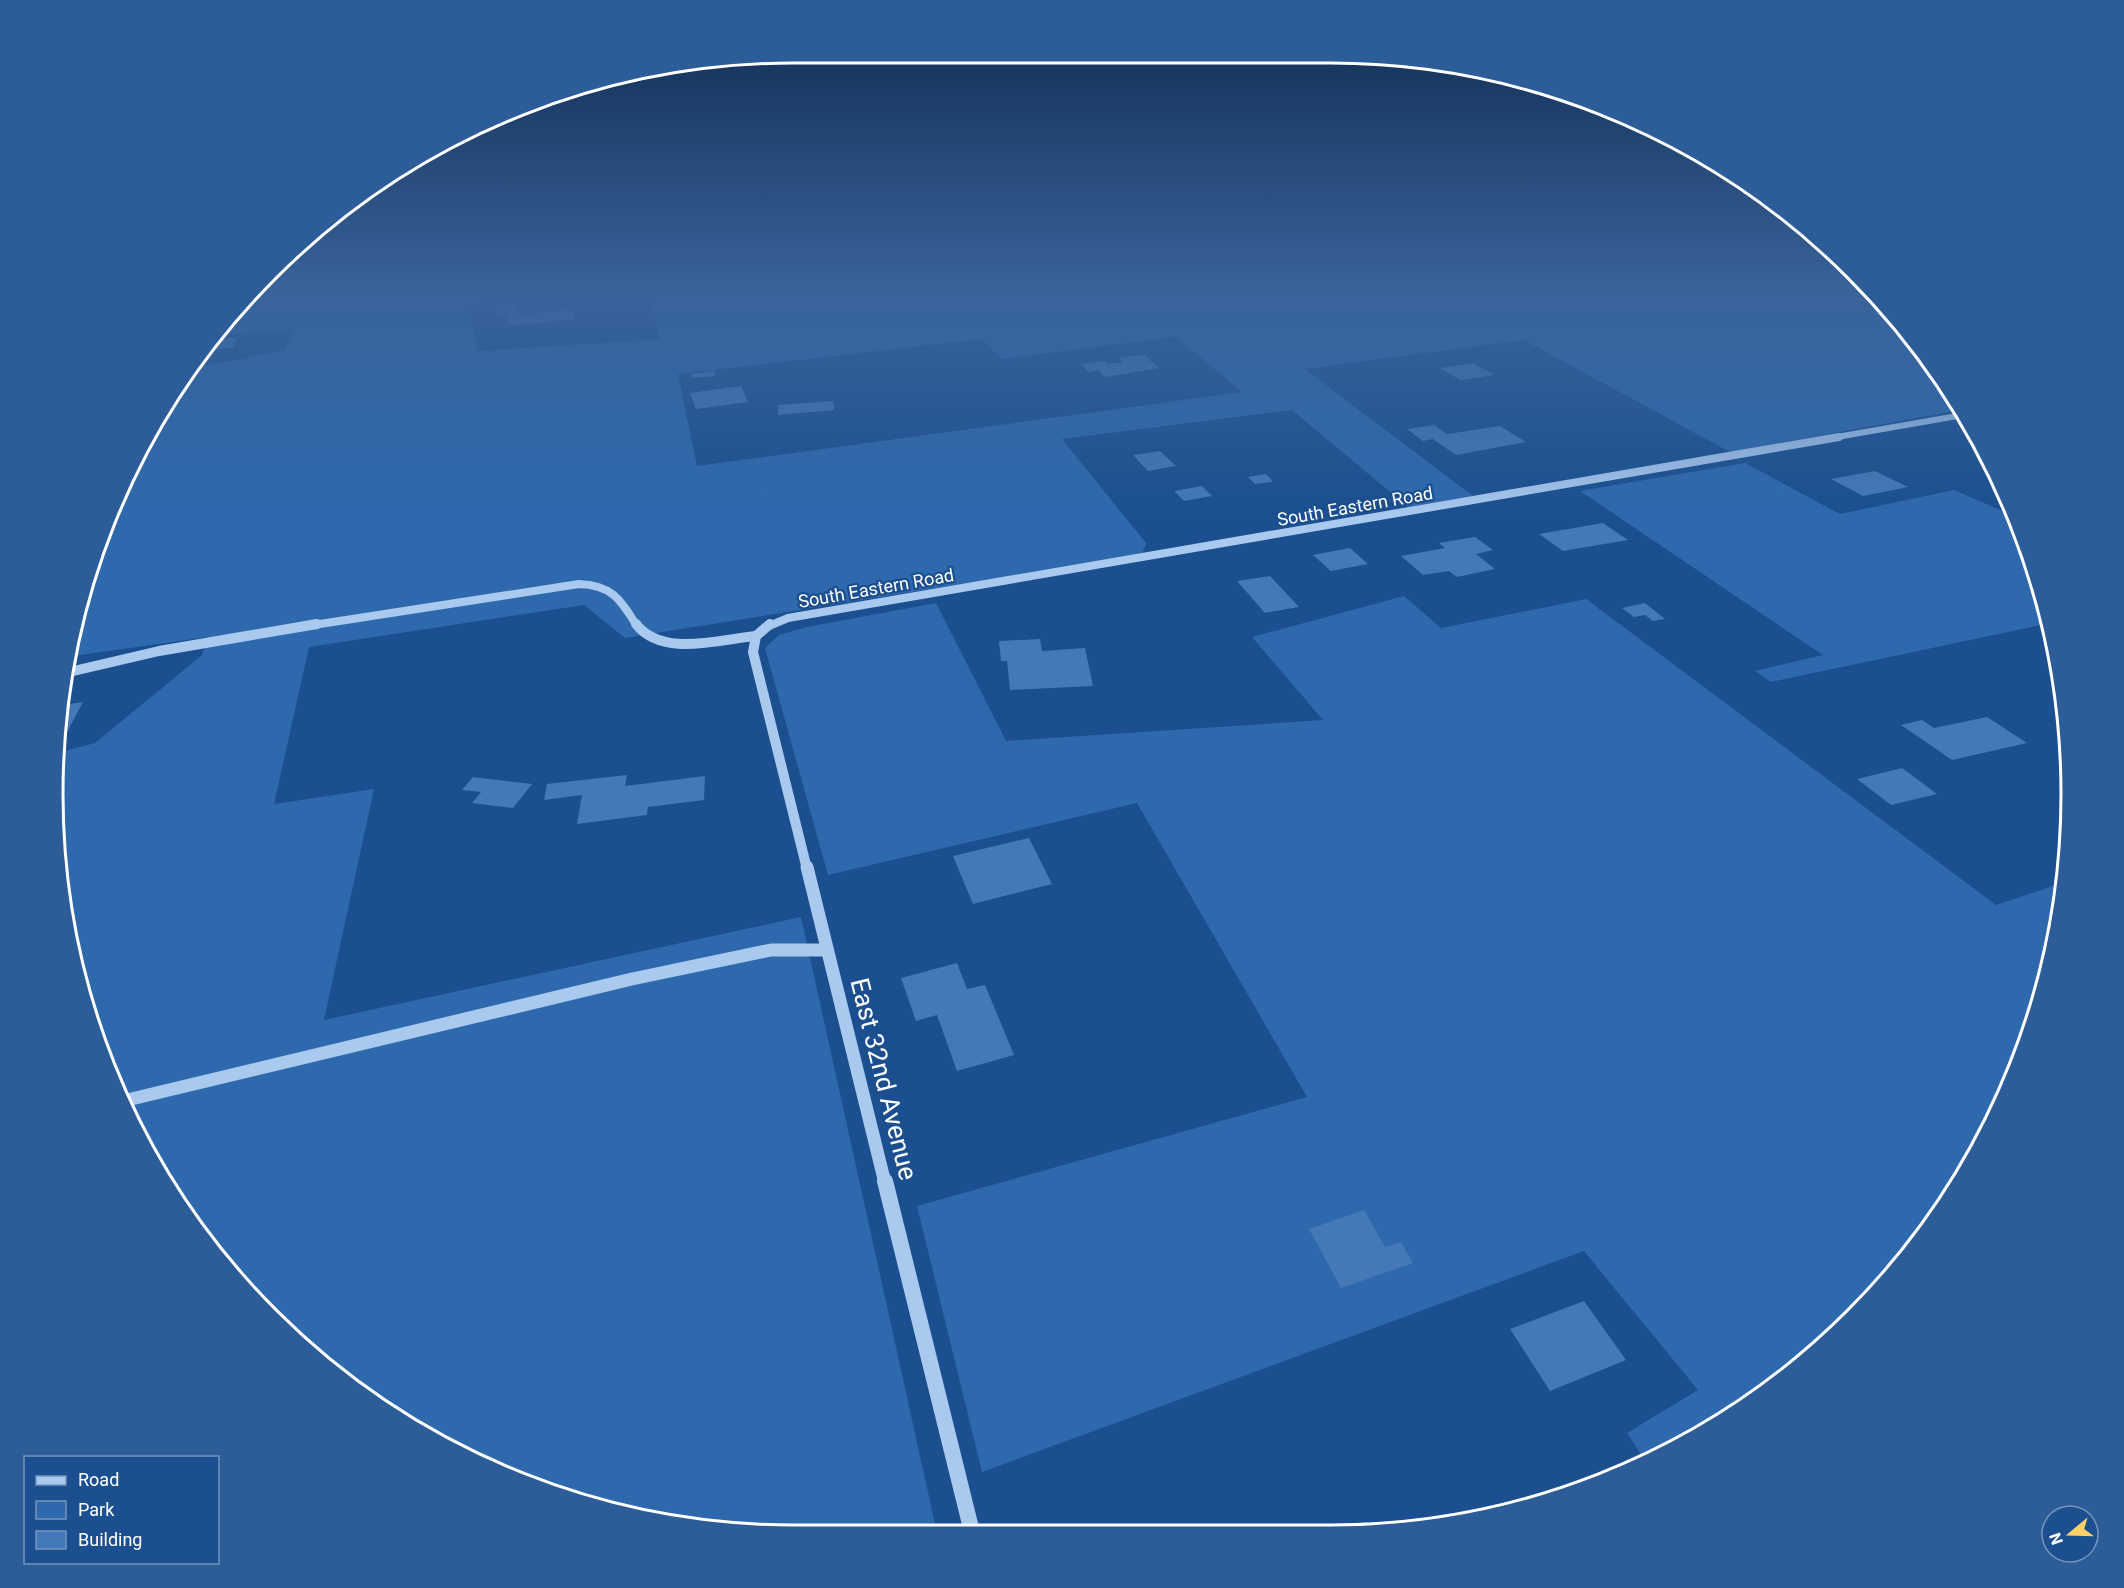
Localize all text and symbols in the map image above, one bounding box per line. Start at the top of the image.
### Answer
street label: South Eastern Road [1276,482,1434,530]
street label: South Eastern Road [797,564,955,612]
street label: East 32nd Avenue [844,975,924,1183]
legend [24,1456,219,1564]
text: Road [78,1469,119,1490]
text: Park [78,1499,115,1520]
north arrow [2040,1504,2100,1564]
text: Building [78,1529,142,1550]
text: N [2045,1530,2067,1547]

